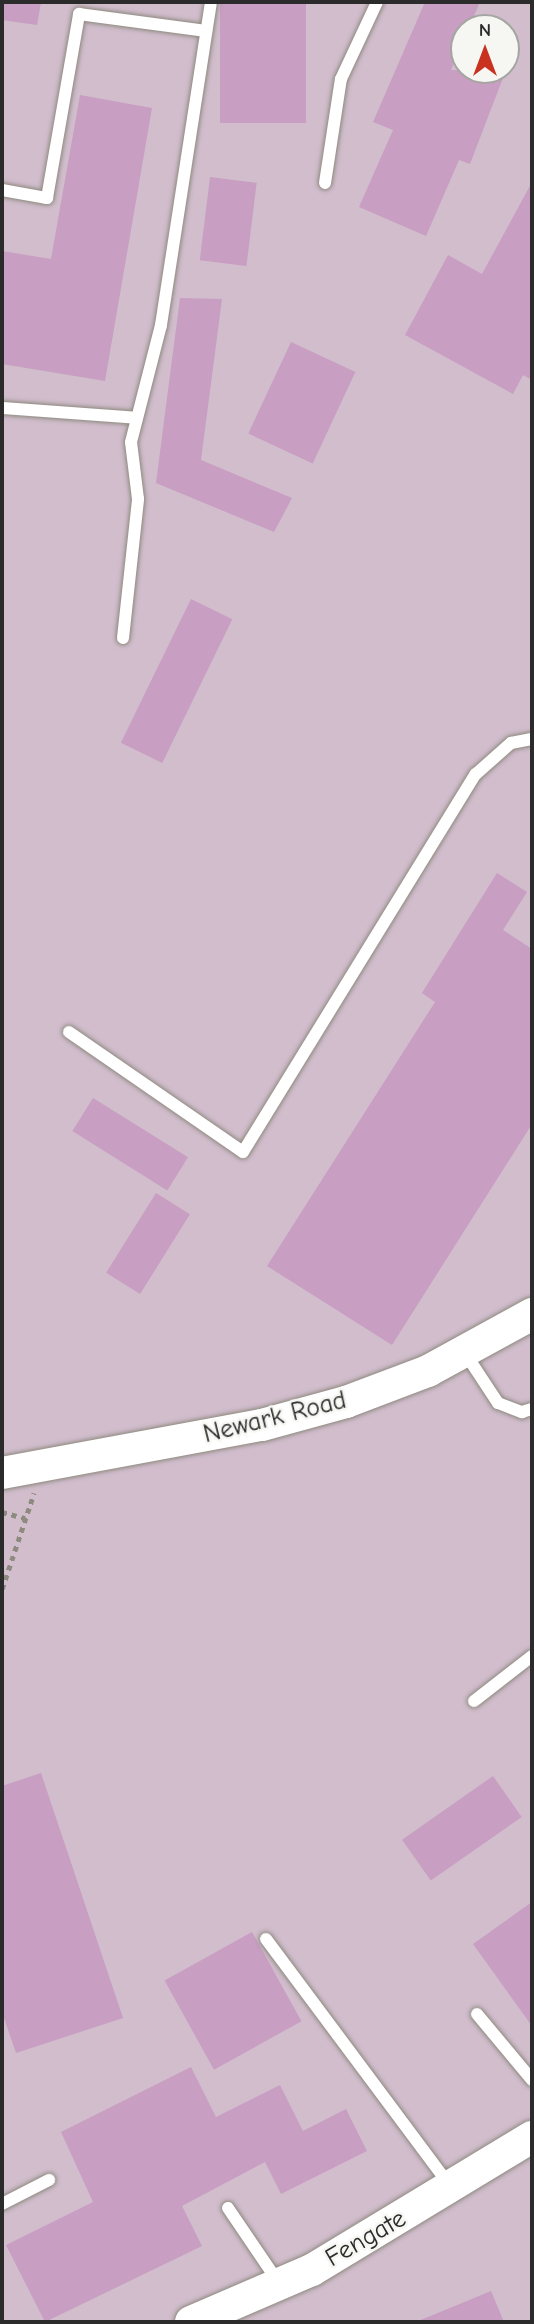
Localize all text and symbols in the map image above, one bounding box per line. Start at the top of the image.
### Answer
north arrow [450,14,520,84]
text: N [479,19,491,41]
street label: Newark Road [200,1385,350,1451]
street label: Fengate [320,2204,412,2274]

